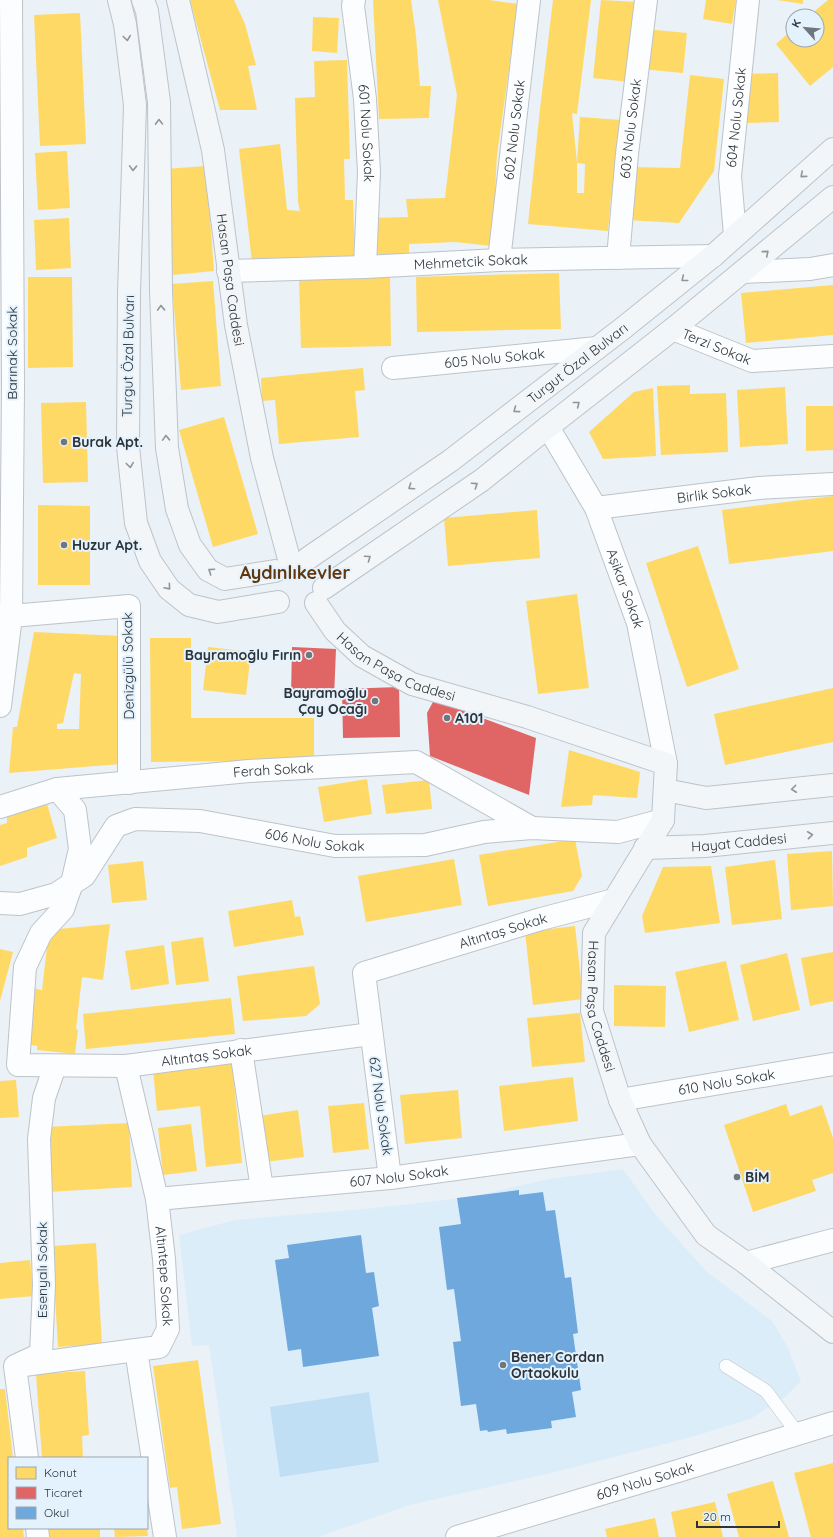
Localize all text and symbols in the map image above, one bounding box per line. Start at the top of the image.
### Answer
north arrow [785,8,825,48]
text: K [788,17,804,30]
one-way arrow [122,35,131,41]
street label: 604 Nolu Sokak [722,67,750,168]
street label: 603 Nolu Sokak [616,78,645,179]
street label: 602 Nolu Sokak [499,79,529,181]
street label: 601 Nolu Sokak [354,83,378,183]
one-way arrow [155,119,163,125]
one-way arrow [128,165,137,171]
one-way arrow [801,170,808,177]
street label: Hasan Paşa Caddesi [212,213,249,348]
street label: Mehmetcik Sokak [413,250,528,273]
one-way arrow [761,250,769,257]
one-way arrow [682,274,689,281]
street label: Turgut Özal Bulvarı [118,295,138,417]
one-way arrow [157,305,166,311]
street label: Barınak Sokak [3,306,21,400]
street label: Turgut Özal Bulvarı [523,319,632,408]
street label: Terzi Sokak [679,325,754,369]
street label: 605 Nolu Sokak [444,344,546,372]
one-way arrow [573,402,580,409]
one-way arrow [513,406,520,413]
place label: Burak Apt. [72,433,143,451]
one-way arrow [162,435,171,441]
marker: Burak Apt. [59,437,69,447]
one-way arrow [125,462,134,468]
street label: Birlik Sokak [676,480,752,507]
one-way arrow [408,482,415,490]
one-way arrow [471,483,478,490]
place label: Huzur Apt. [72,536,142,554]
marker: Huzur Apt. [59,540,69,550]
street label: Aşikar Sokak [603,546,648,630]
one-way arrow [363,556,370,563]
district label: Aydınlıkevler [240,561,350,584]
one-way arrow [208,568,215,576]
one-way arrow [164,582,171,589]
street label: Denizgülü Sokak [118,612,138,720]
street label: Hasan Paşa Caddesi [333,628,458,705]
place label: Bayramoğlu Fırın [185,646,301,664]
marker: Bayramoğlu Fırın [304,650,314,660]
place label: Bayramoğlu Çay Ocağı [284,684,367,718]
marker: Bayramoğlu Çay Ocağı [370,696,380,706]
place label: A101 [455,709,483,727]
marker: A101 [442,713,452,723]
street label: Ferah Sokak [232,759,314,781]
one-way arrow [791,784,797,793]
street label: 606 Nolu Sokak [264,824,365,855]
street label: Hayat Caddesi [691,829,787,855]
one-way arrow [807,831,813,840]
street label: Altıntaş Sokak [457,909,549,953]
street label: Hasan Paşa Caddesi [583,940,619,1074]
street label: Altıntaş Sokak [160,1041,253,1070]
street label: 627 Nolu Sokak [365,1056,397,1156]
street label: 610 Nolu Sokak [677,1065,776,1099]
street label: 607 Nolu Sokak [349,1161,449,1191]
place label: BİM [745,1168,770,1186]
marker: BİM [732,1172,742,1182]
street label: Esenyalı Sokak [33,1222,51,1318]
street label: Altıntepe Sokak [151,1225,177,1327]
place label: Bener Cordan Ortaokulu [511,1348,604,1382]
marker: Bener Cordan Ortaokulu [498,1360,508,1370]
legend [8,1457,148,1529]
street label: 609 Nolu Sokak [594,1458,696,1504]
text: Konut [44,1465,77,1480]
text: Ticaret [44,1485,83,1500]
scale bar [697,1503,779,1529]
text: Okul [44,1505,69,1520]
text: 20 m [703,1509,731,1524]

